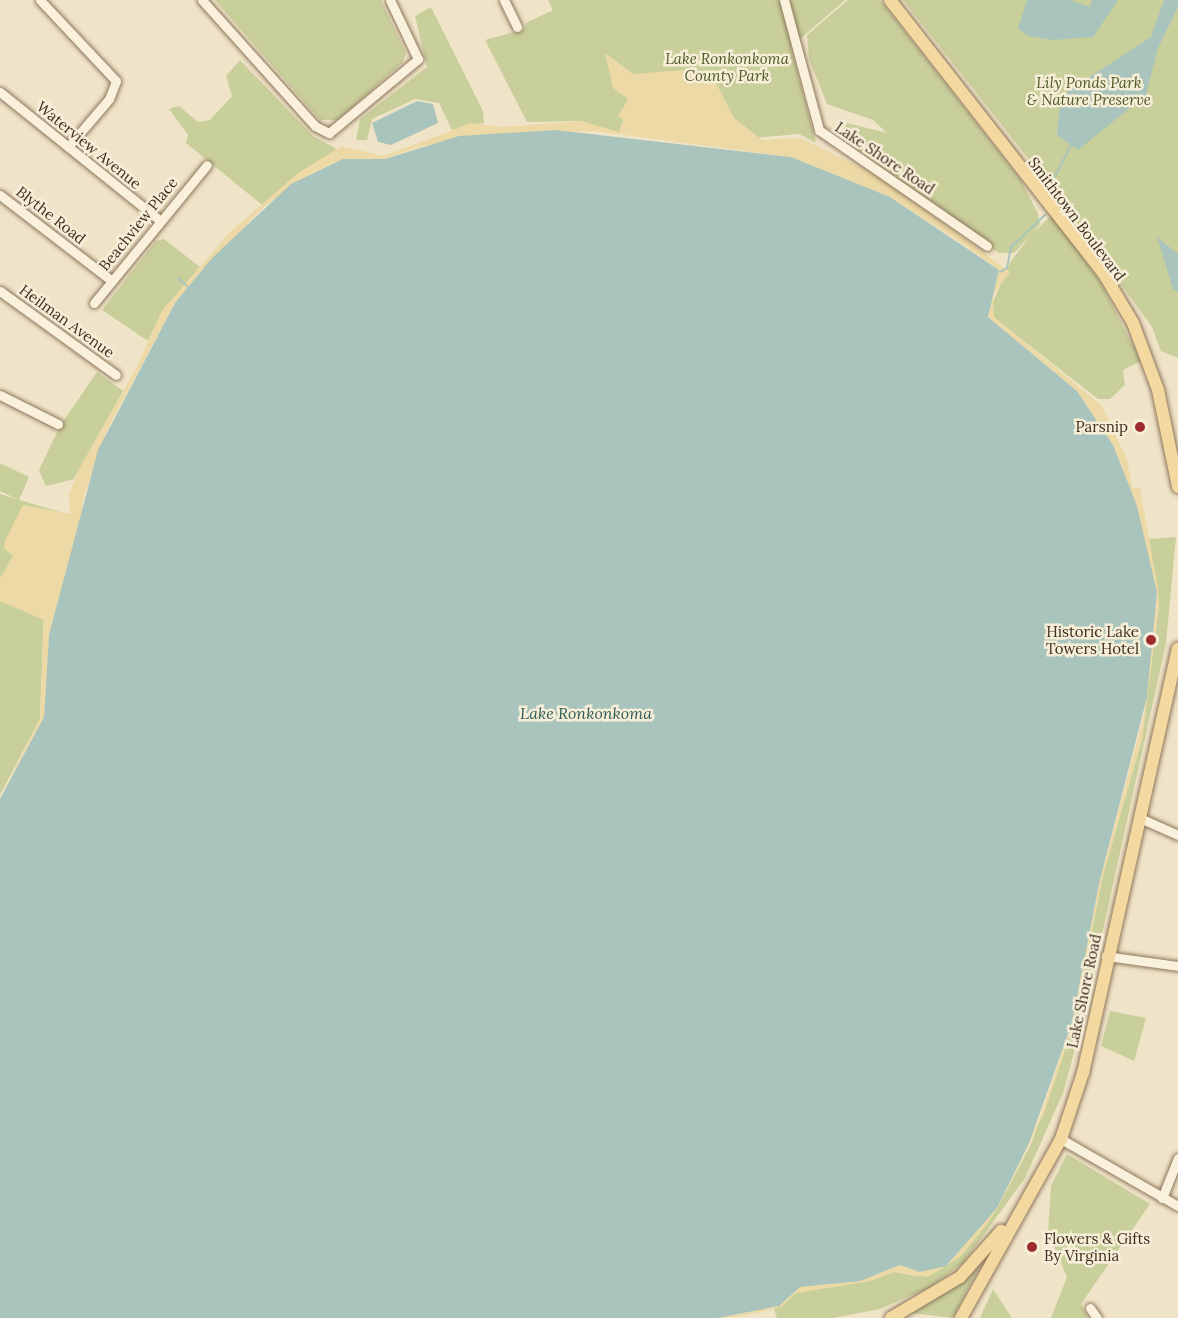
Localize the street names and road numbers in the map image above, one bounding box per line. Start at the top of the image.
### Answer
street label: Waterview Avenue [33,97,145,193]
street label: Lake Shore Road [832,118,938,198]
street label: Smithtown Boulevard [1025,154,1129,284]
street label: Beachview Place [95,174,181,274]
street label: Blythe Road [13,182,89,248]
street label: Heilman Avenue [16,281,118,361]
street label: Lake Shore Road [1063,932,1105,1050]

